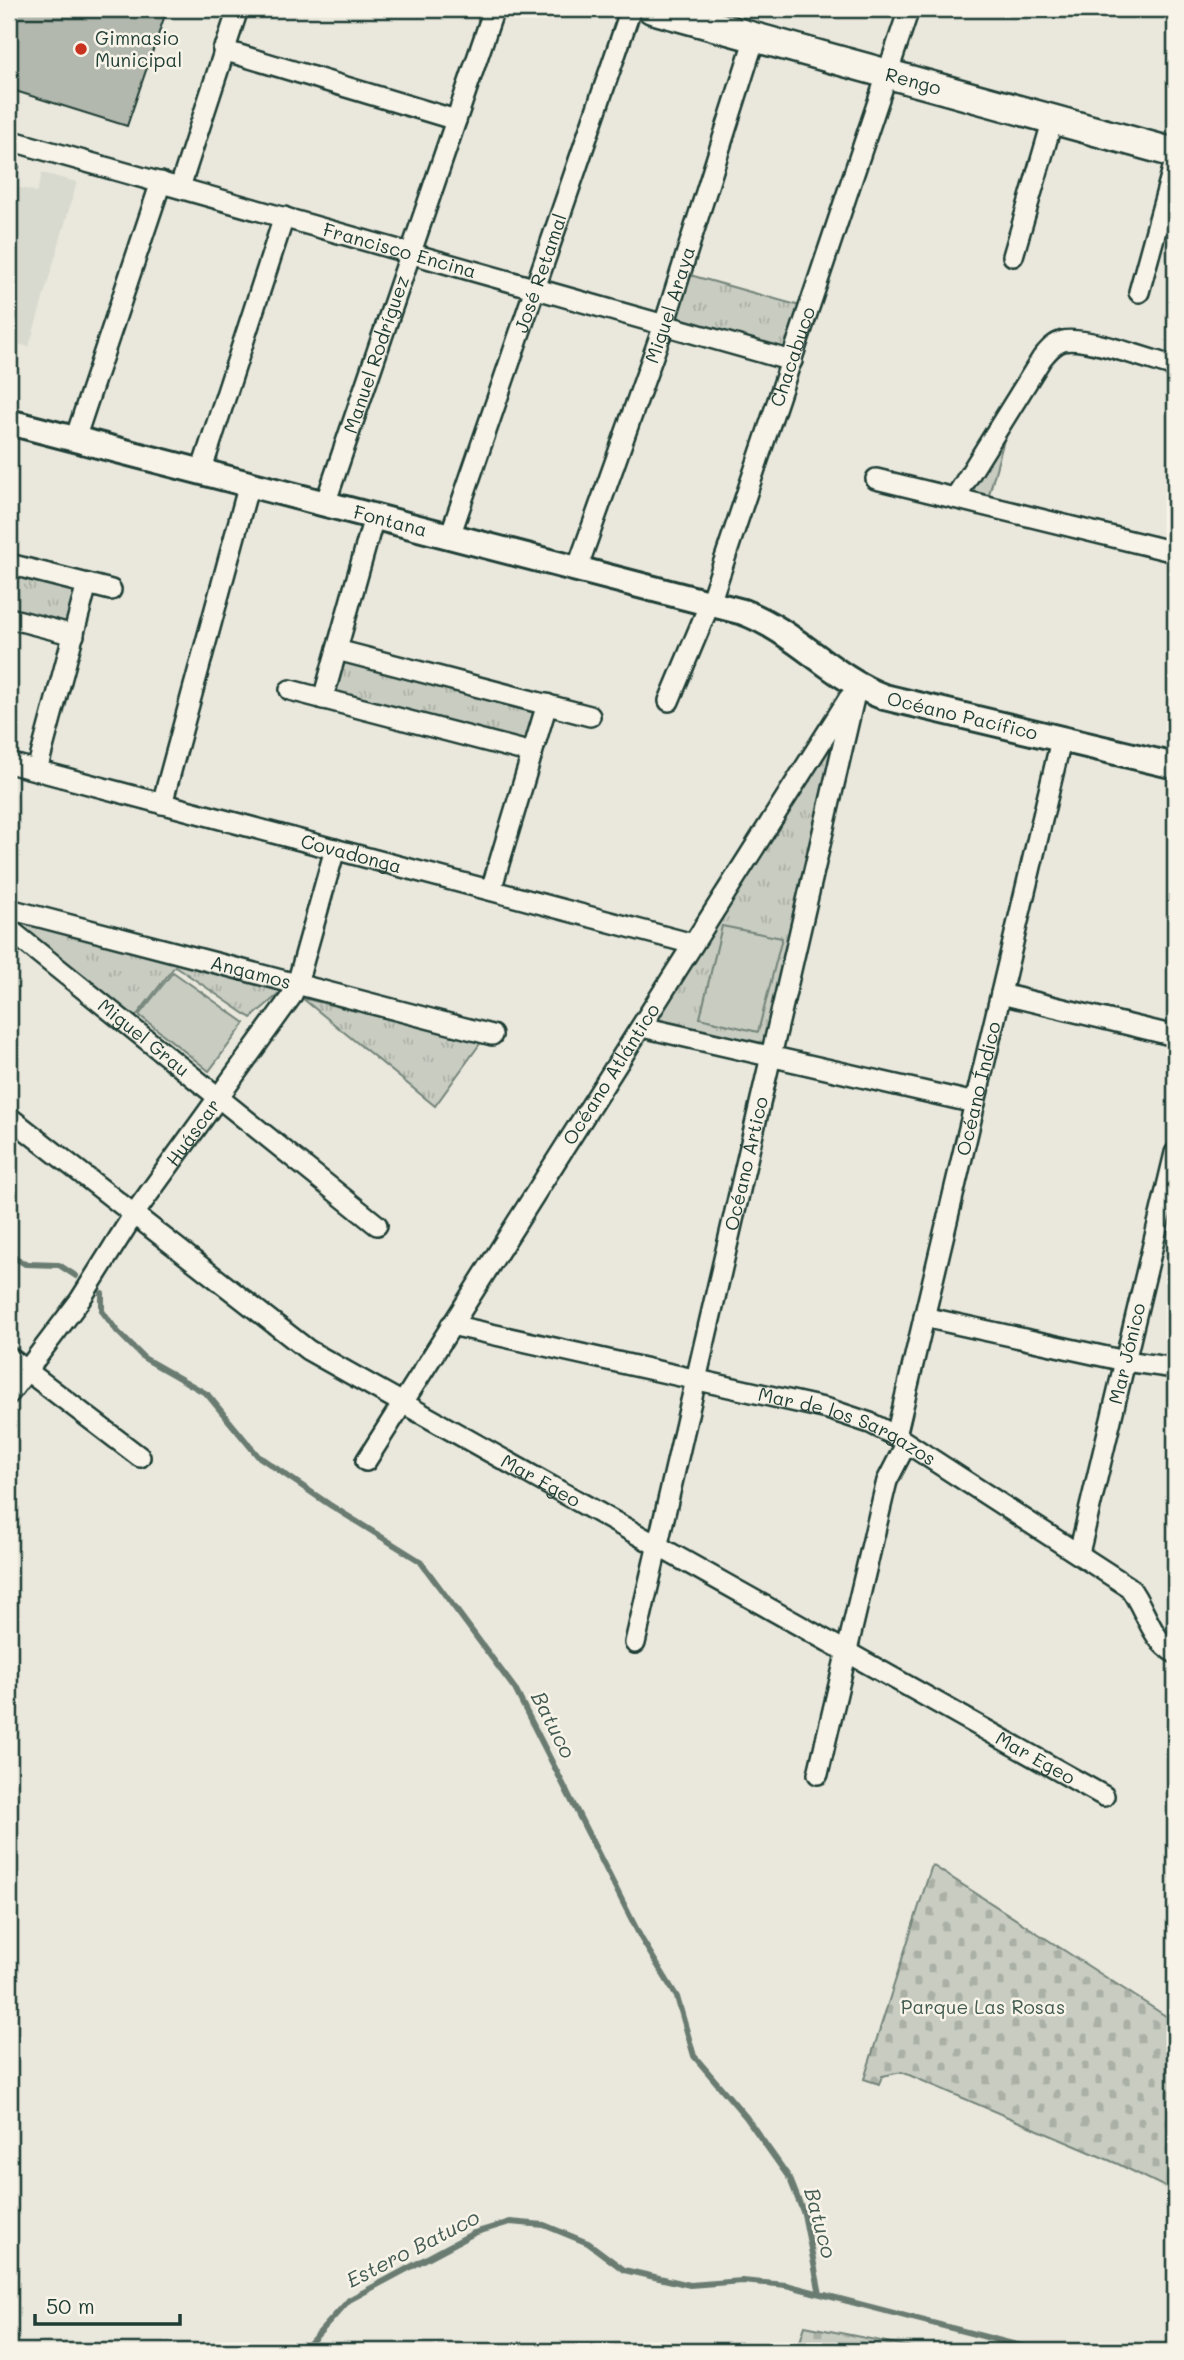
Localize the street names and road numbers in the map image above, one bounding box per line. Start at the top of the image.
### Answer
street label: Rengo [883,61,944,100]
street label: José Retamal [508,210,572,336]
street label: Francisco Encina [320,216,479,283]
street label: Miguel Araya [638,243,700,366]
street label: Manuel Rodríguez [337,272,414,437]
street label: Chacabuco [764,303,820,410]
street label: Fontana [351,499,430,542]
street label: Océano Pacífico [885,685,1040,745]
street label: Covadonga [298,828,405,878]
street label: Angamos [208,949,294,994]
street label: Miguel Grau [93,993,195,1082]
street label: Océano Atlántico [556,998,665,1149]
street label: Océano Índico [950,1019,1006,1158]
street label: Huáscar [160,1093,225,1171]
street label: Océano Ártico [718,1094,773,1233]
street label: Mar Jónico [1102,1300,1151,1407]
street label: Mar de los Sargazos [756,1381,941,1471]
street label: Mar Egeo [497,1448,585,1512]
street label: Mar Egeo [991,1725,1080,1790]

